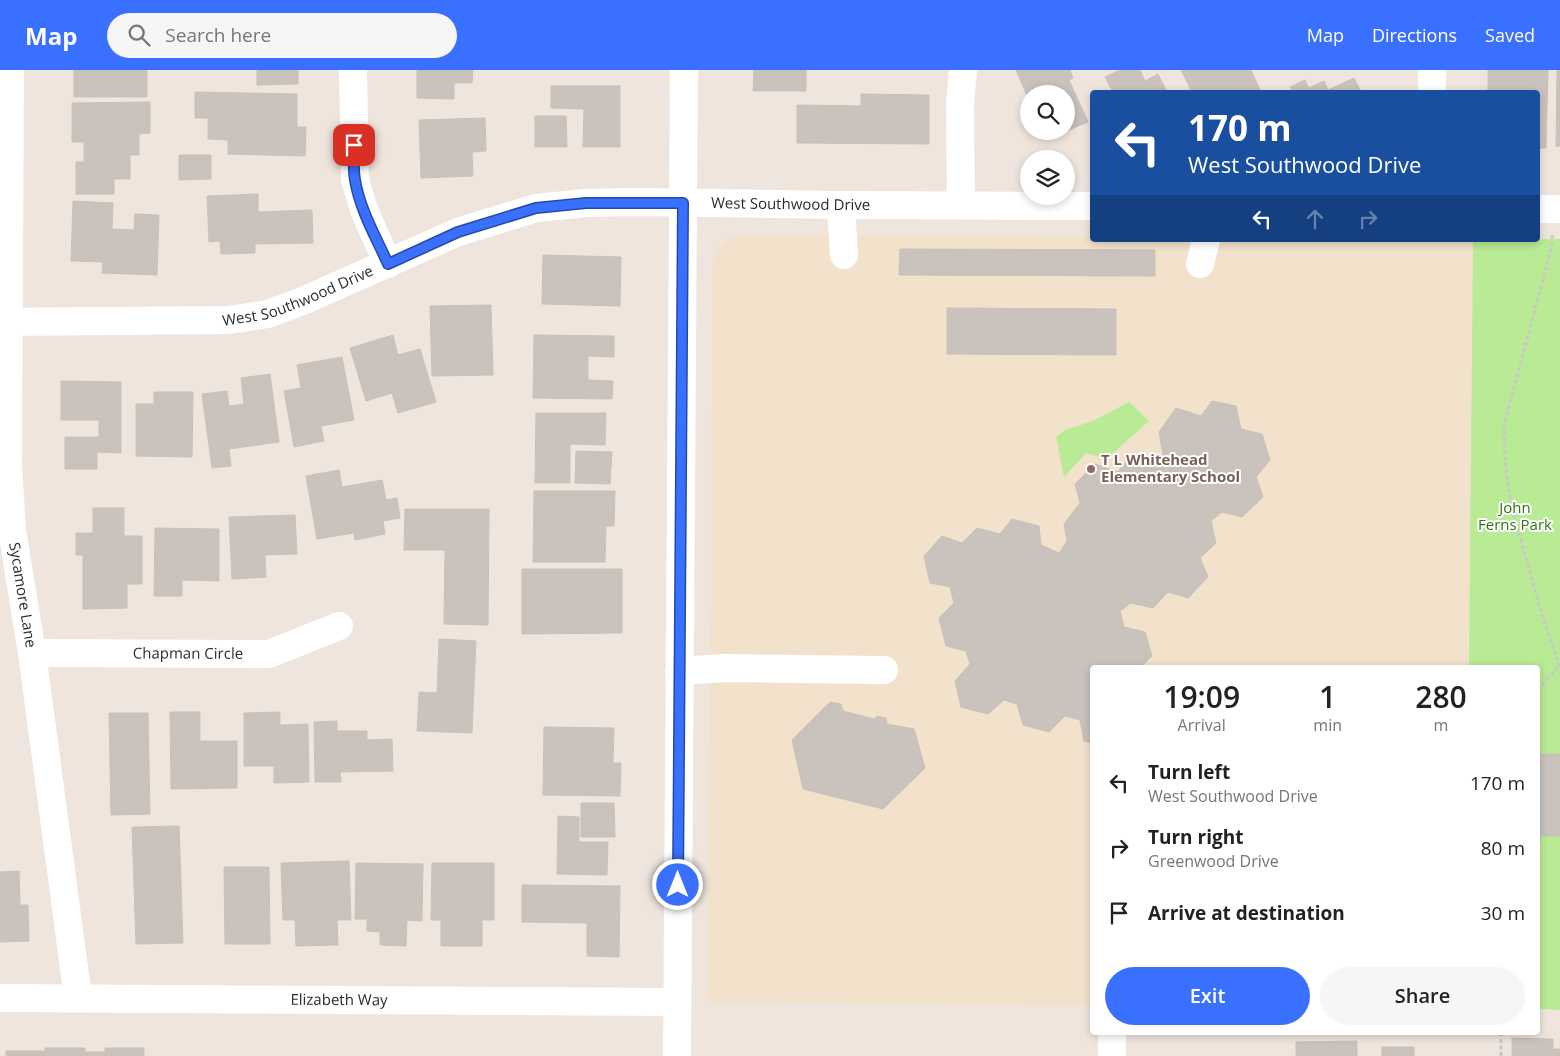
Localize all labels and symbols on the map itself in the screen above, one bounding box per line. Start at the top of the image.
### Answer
pin [333,124,375,166]
street label: West Southwood Drive [711,192,870,214]
street label: West Southwood Drive [221,260,376,330]
place label: T L Whitehead Elementary School [1101,449,1240,486]
marker: T L Whitehead Elementary School [1085,463,1097,475]
park label: John Ferns Park [1478,497,1552,534]
street label: Sycamore Lane [5,541,42,649]
street label: Chapman Circle [133,642,243,663]
position arrow [651,858,703,910]
street label: Elizabeth Way [290,989,388,1009]

